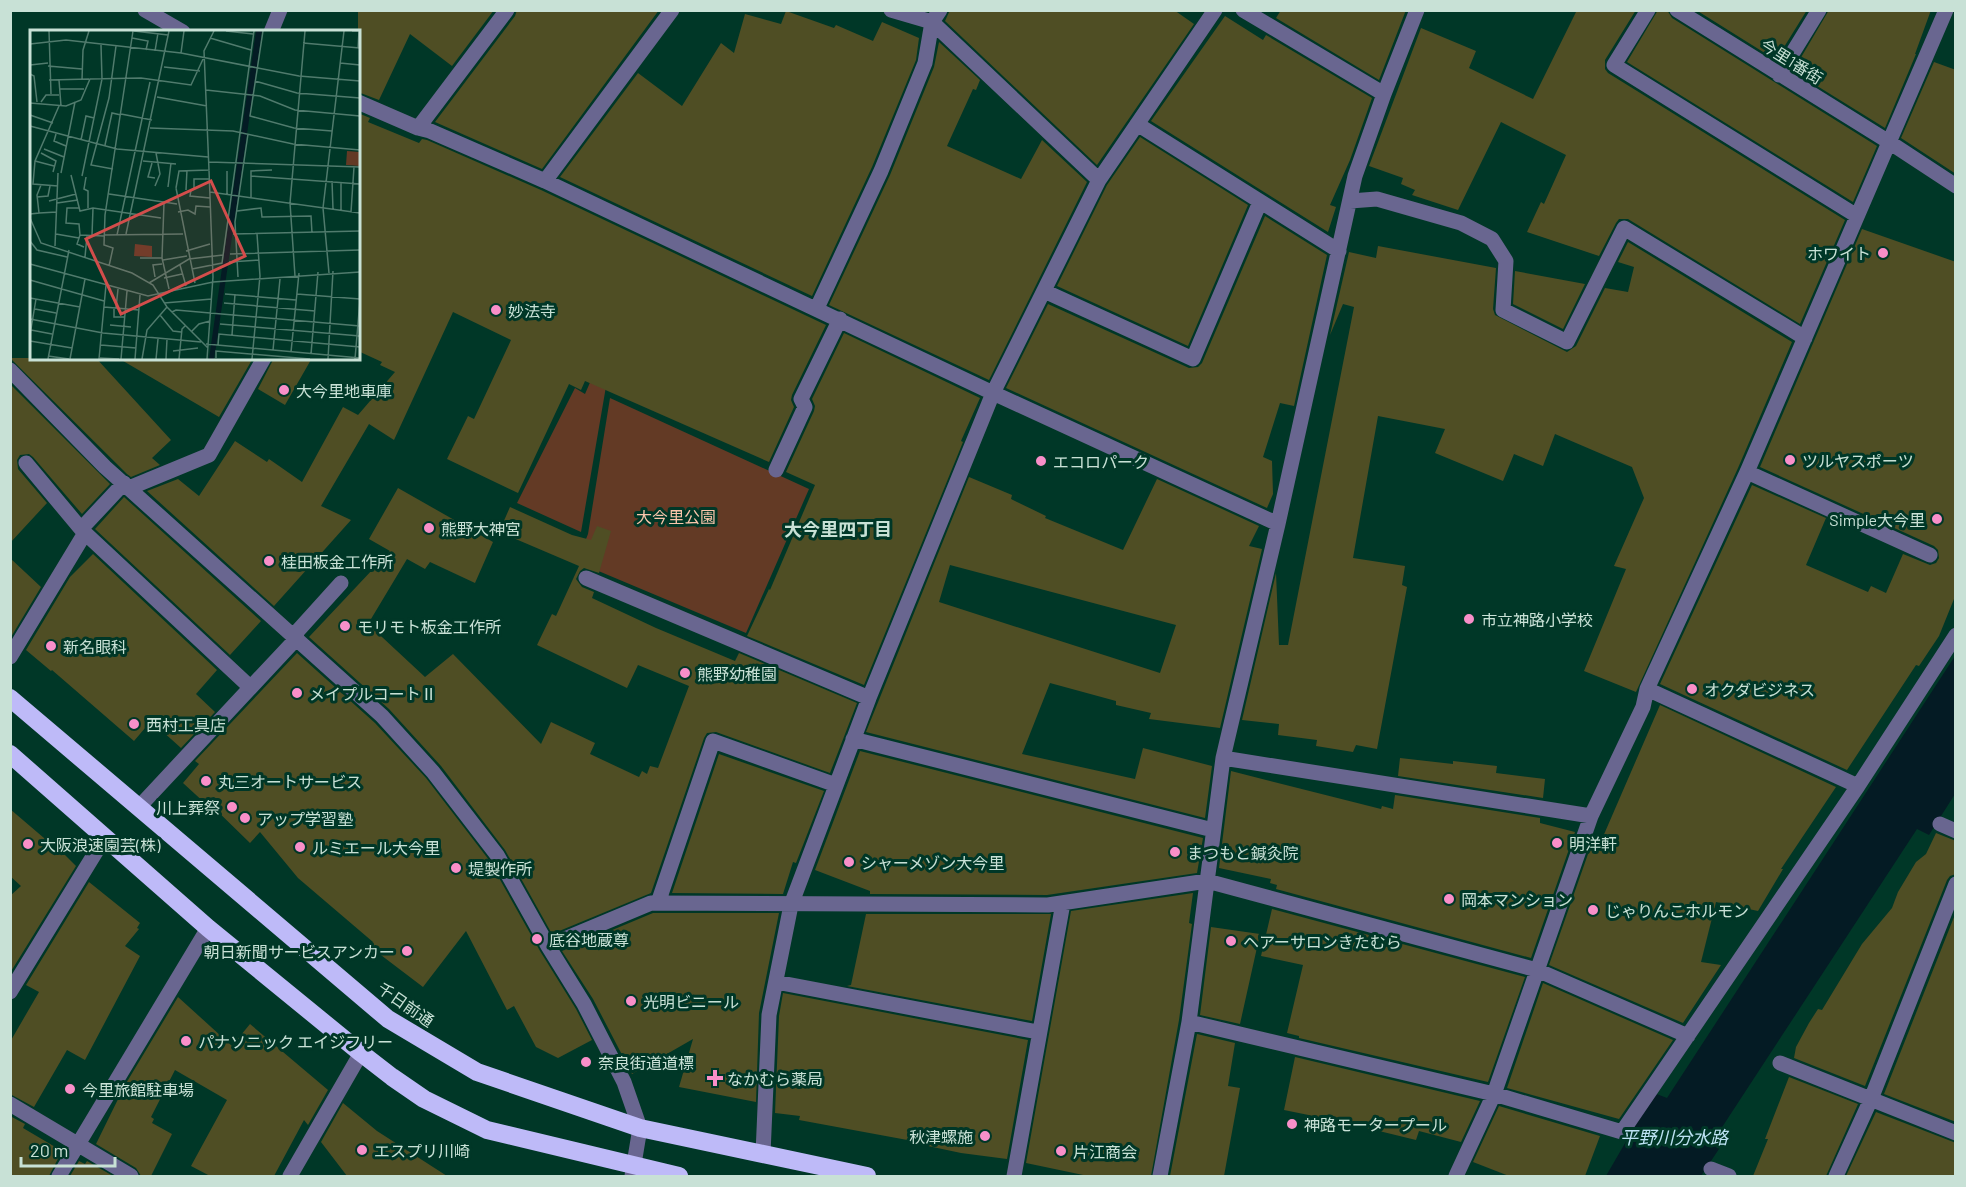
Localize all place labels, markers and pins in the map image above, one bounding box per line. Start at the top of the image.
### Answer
place label: ホワイト [1807,244,1871,263]
marker: ホワイト [1876,246,1890,260]
place label: 妙法寺 [508,301,556,320]
marker: 妙法寺 [489,303,503,317]
place label: 大今里地車庫 [296,381,392,400]
marker: 大今里地車庫 [277,383,291,397]
place label: ツルヤスポーツ [1802,451,1914,470]
place label: エコロパーク [1053,452,1149,471]
marker: ツルヤスポーツ [1783,453,1797,467]
marker: エコロパーク [1034,454,1048,468]
place label: Simple大今里 [1829,510,1925,529]
marker: Simple大今里 [1930,512,1944,526]
place label: 熊野大神宮 [441,519,521,538]
marker: 熊野大神宮 [422,521,436,535]
place label: 桂田板金工作所 [281,552,393,571]
marker: 桂田板金工作所 [262,554,276,568]
place label: 市立神路小学校 [1481,610,1593,629]
marker: 市立神路小学校 [1462,612,1476,626]
place label: モリモト板金工作所 [357,617,501,636]
marker: モリモト板金工作所 [338,619,352,633]
place label: 新名眼科 [63,637,127,656]
marker: 新名眼科 [44,639,58,653]
place label: 熊野幼稚園 [697,664,777,683]
marker: 熊野幼稚園 [678,666,692,680]
place label: オクダビジネス [1704,680,1815,699]
marker: オクダビジネス [1685,682,1699,696]
place label: メイプルコートⅡ [309,684,437,703]
marker: メイプルコートⅡ [290,686,304,700]
place label: 西村工具店 [146,715,226,734]
marker: 西村工具店 [127,717,141,731]
place label: 丸三オートサービス [218,772,362,791]
marker: 丸三オートサービス [199,774,213,788]
place label: 川上葬祭 [156,798,220,817]
marker: 川上葬祭 [225,800,239,814]
place label: アップ学習塾 [257,809,353,828]
marker: アップ学習塾 [238,811,252,825]
place label: 明洋軒 [1569,834,1617,853]
place label: 大阪浪速園芸(株) [40,835,161,854]
marker: 明洋軒 [1550,836,1564,850]
marker: 大阪浪速園芸(株) [21,837,35,851]
place label: ルミエール大今里 [312,838,440,857]
marker: ルミエール大今里 [293,840,307,854]
place label: まつもと鍼灸院 [1187,843,1299,862]
marker: まつもと鍼灸院 [1168,845,1182,859]
place label: シャーメゾン大今里 [861,853,1004,872]
marker: シャーメゾン大今里 [842,855,856,869]
place label: 堤製作所 [468,859,532,878]
marker: 堤製作所 [449,861,463,875]
place label: 岡本マンション [1461,890,1573,909]
marker: 岡本マンション [1442,892,1456,906]
place label: じゃりんこホルモン [1605,901,1749,920]
marker: じゃりんこホルモン [1586,903,1600,917]
place label: 底谷地蔵尊 [549,930,629,949]
marker: 底谷地蔵尊 [530,932,544,946]
place label: ヘアーサロンきたむら [1243,932,1402,951]
marker: ヘアーサロンきたむら [1224,934,1238,948]
place label: 朝日新聞サービスアンカー [204,942,395,961]
marker: 朝日新聞サービスアンカー [400,944,414,958]
place label: 光明ビニール [643,992,739,1011]
marker: 光明ビニール [624,994,638,1008]
place label: パナソニック エイジフリー [198,1032,393,1051]
marker: パナソニック エイジフリー [179,1034,193,1048]
place label: 奈良街道道標 [598,1053,694,1072]
marker: 奈良街道道標 [579,1055,593,1069]
place label: なかむら薬局 [727,1069,823,1088]
marker: なかむら薬局 [708,1071,722,1085]
place label: 今里旅館駐車場 [82,1080,194,1099]
marker: 今里旅館駐車場 [63,1082,77,1096]
place label: 神路モータープール [1304,1115,1447,1134]
marker: 神路モータープール [1285,1117,1299,1131]
place label: 秋津螺施 [909,1127,973,1146]
marker: 秋津螺施 [978,1129,992,1143]
place label: エスプリ川崎 [374,1141,470,1160]
place label: 片江商会 [1073,1142,1137,1161]
marker: エスプリ川崎 [355,1143,369,1157]
marker: 片江商会 [1054,1144,1068,1158]

